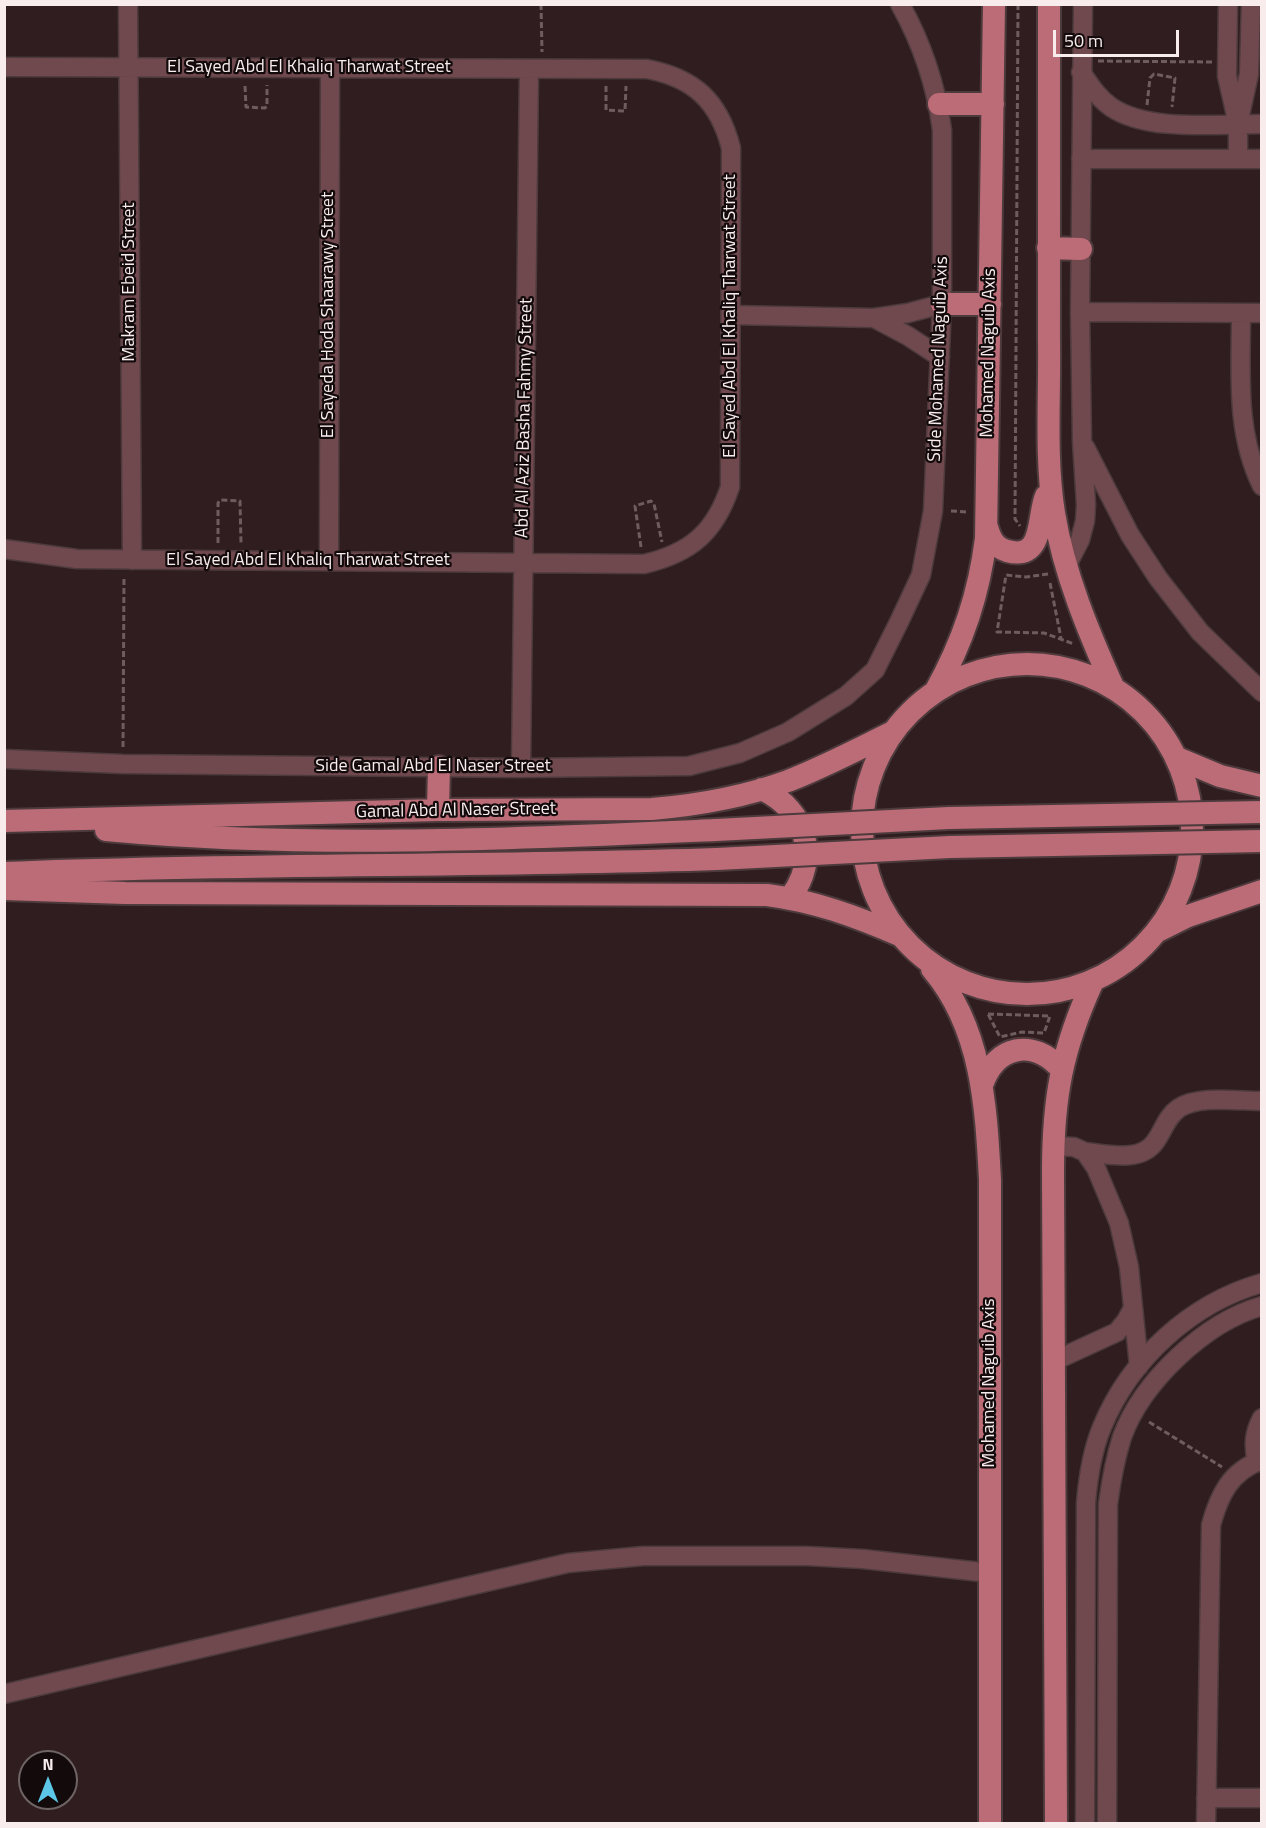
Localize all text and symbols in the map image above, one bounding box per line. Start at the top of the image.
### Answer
scale bar [1056,18,1182,56]
text: 50 m [1064,27,1103,54]
street label: El Sayed Abd El Khaliq Tharwat Street [167,57,451,79]
street label: El Sayed Abd El Khaliq Tharwat Street [720,174,742,458]
street label: El Sayeda Hoda Shaarawy Street [318,192,340,438]
street label: Makram Ebeid Street [119,202,141,362]
street label: Side Mohamed Naguib Axis [925,256,953,462]
street label: Mohamed Naguib Axis [977,268,1001,438]
street label: Abd Al Aziz Basha Fahmy Street [512,298,538,538]
street label: El Sayed Abd El Khaliq Tharwat Street [166,550,450,572]
street label: Side Gamal Abd El Naser Street [315,756,551,778]
street label: Gamal Abd Al Naser Street [356,798,556,824]
street label: Mohamed Naguib Axis [979,1298,1001,1468]
north arrow [18,1750,78,1810]
text: N [42,1752,54,1776]

